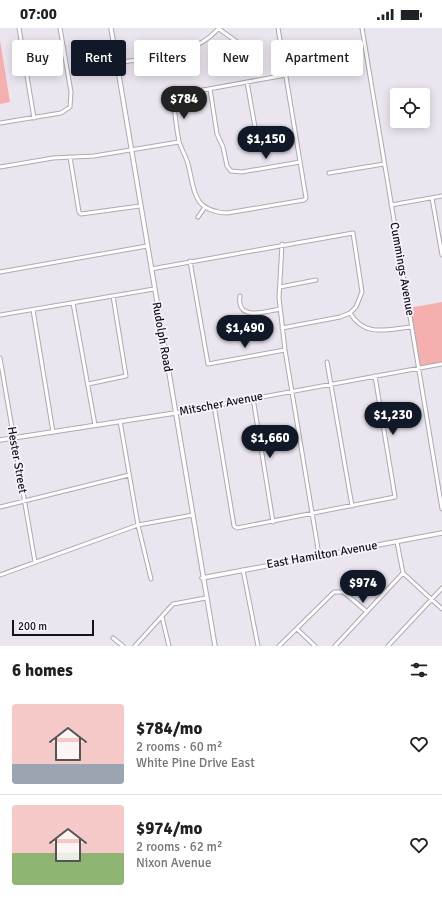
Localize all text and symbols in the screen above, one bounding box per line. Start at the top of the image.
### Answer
text: 07:00 [20,5,57,23]
chip: Buy [12,40,63,76]
chip: Rent [71,40,126,76]
chip: Filters [134,40,200,76]
chip: New [208,40,263,76]
chip: Apartment [271,40,363,76]
pin: $784 [160,86,208,120]
map controls [390,88,430,128]
button: locate [390,88,430,128]
text: $784 [170,91,198,107]
pin: $1,150 [233,126,299,160]
text: $1,150 [247,131,285,147]
street label: Cummings Avenue [386,221,418,317]
street label: Rudolph Road [148,301,176,373]
pin: $1,490 [212,315,278,349]
text: $1,490 [226,320,264,336]
street label: Mitscher Avenue [178,389,264,419]
pin: $1,230 [360,402,426,436]
text: $1,230 [374,407,412,423]
street label: Hester Street [4,425,30,495]
pin: $1,660 [237,425,303,459]
text: $1,660 [251,430,289,446]
street label: East Hamilton Avenue [265,538,379,572]
pin: $974 [339,570,387,604]
text: $974 [349,575,377,591]
scale bar [12,618,94,637]
text: 200 m [18,620,47,633]
icon: filters [408,659,430,681]
text: 6 homes [12,660,73,681]
text: $784/mo [136,718,202,739]
icon: home [44,720,92,768]
icon: heart [408,733,430,755]
text: 2 rooms · 60 m² [136,739,222,755]
text: White Pine Drive East [136,755,255,771]
text: $974/mo [136,818,202,839]
icon: home [44,821,92,869]
icon: heart [408,834,430,856]
text: 2 rooms · 62 m² [136,839,222,855]
text: Nixon Avenue [136,855,211,871]

